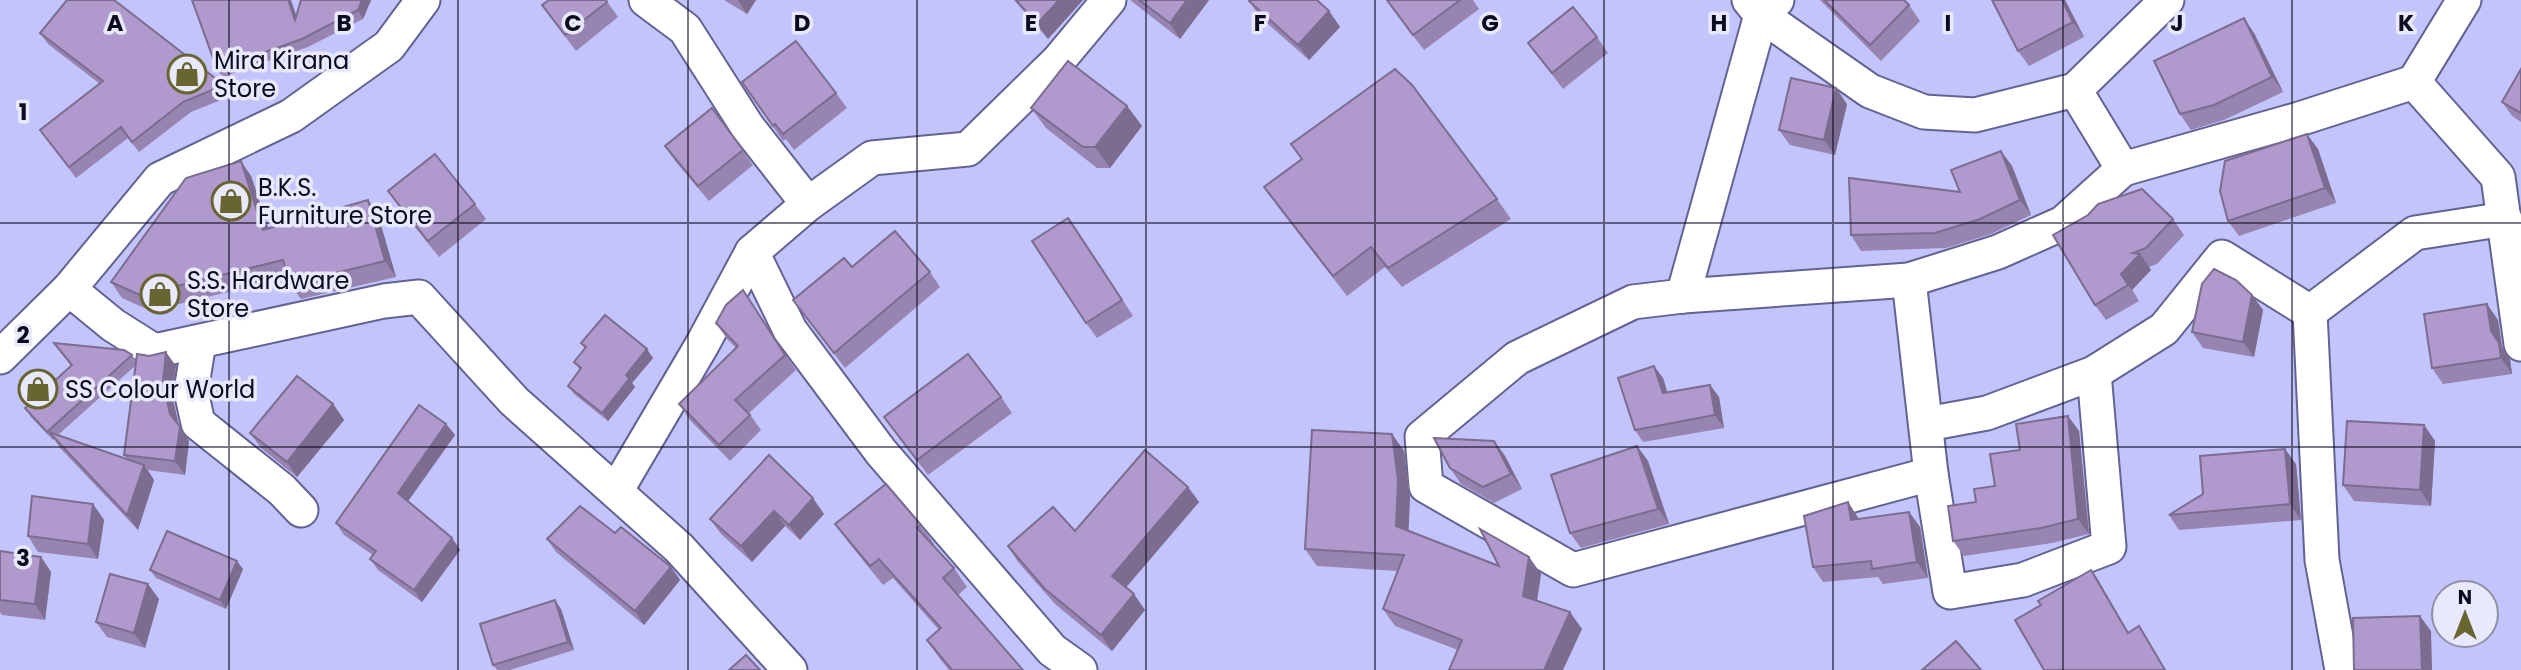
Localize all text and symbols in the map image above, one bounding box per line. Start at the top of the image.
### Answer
text: A [107,7,124,39]
text: B [336,7,352,39]
text: C [564,7,582,39]
text: D [794,7,810,39]
text: E [1025,7,1037,39]
text: F [1254,7,1266,39]
text: G [1481,7,1499,39]
text: H [1711,7,1727,39]
text: I [1945,7,1951,39]
text: J [2170,7,2184,39]
text: K [2398,7,2414,39]
place label: Mira Kirana Store [214,44,349,105]
shop icon: Mira Kirana Store [166,53,208,95]
text: 1 [19,96,27,128]
place label: B.K.S. Furniture Store [258,171,432,232]
shop icon: B.K.S. Furniture Store [210,180,252,222]
place label: S.S. Hardware Store [187,264,349,325]
shop icon: S.S. Hardware Store [139,273,181,315]
text: 2 [16,319,30,351]
shop icon: SS Colour World [17,368,59,410]
place label: SS Colour World [65,373,255,406]
text: 3 [16,542,30,574]
north arrow [2430,579,2500,649]
text: N [2458,584,2472,611]

